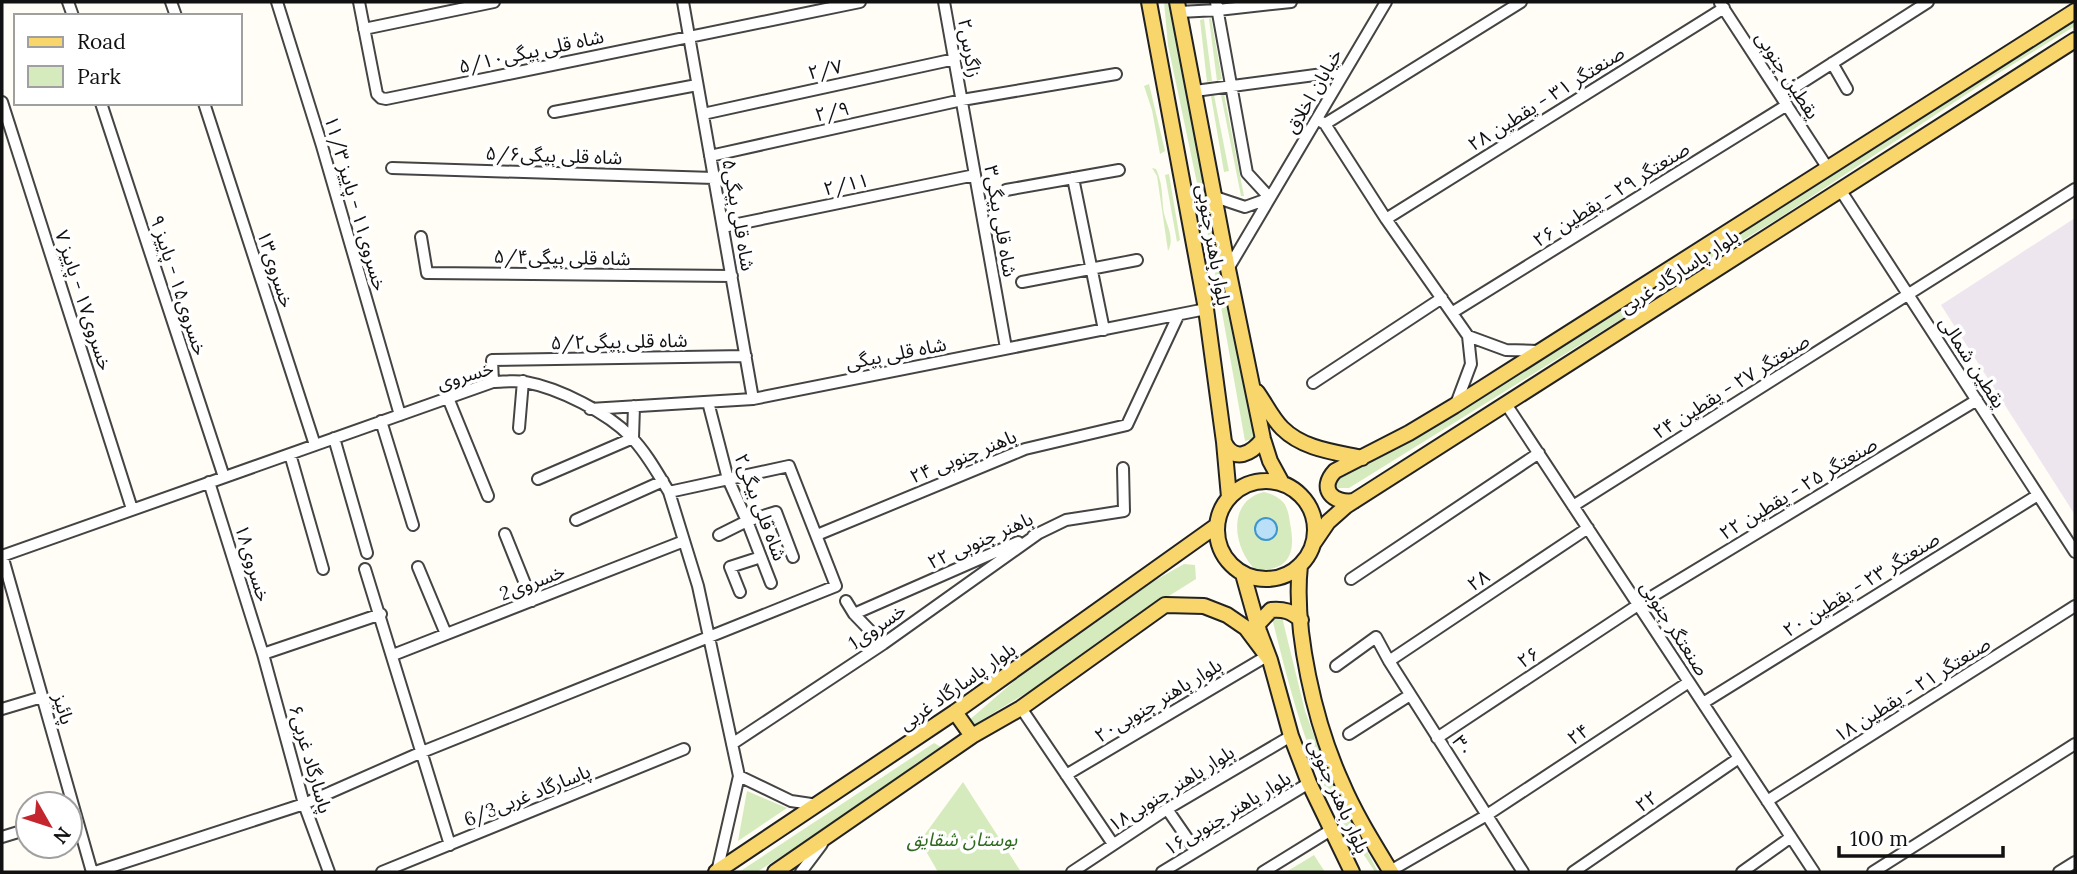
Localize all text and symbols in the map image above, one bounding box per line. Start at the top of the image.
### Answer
legend [14,14,242,105]
street label: زاگرس۲ [953,17,987,79]
street label: شاه قلی بیگی۵/۱۰ [456,24,606,79]
street label: یقطین جنوبی [1751,26,1825,124]
text: Road [77,28,126,55]
street label: صنعتگر ۳۱ - یقطین ۲۸ [1463,40,1629,156]
street label: خیابان اخلاق [1279,44,1347,138]
street label: ۲/۷ [805,54,845,85]
text: Park [77,63,121,90]
street label: ۲/۹ [812,96,852,127]
street label: خسروى۱۱ - پاییز ۱۱/۳ [318,113,392,294]
street label: صنعتگر ۲۹ - یقطین ۲۶ [1528,136,1694,252]
street label: شاه قلی بیگی۵/۶ [485,141,623,170]
street label: شاه قلی بیگی۵ [717,157,761,273]
street label: شاه قلی بیگی۳ [979,163,1023,279]
street label: ۲/۱۱ [821,168,871,201]
street label: بلوار باهنر جنوبی [1192,183,1236,307]
street label: خسروى۱۵ - پاییز ۹ [144,212,213,359]
street label: بلوار پاسارگاد غربی [1615,224,1744,319]
street label: خسروى۱۷ - پاییز ۷ [49,227,118,374]
street label: خسروى۱۳ [252,227,300,311]
street label: شاه قلی بیگی۵/۴ [493,244,631,271]
street label: یقطین شمالی [1934,311,2012,413]
street label: شاه قلی بیگی۵/۲ [550,328,688,355]
street label: صنعتگر ۲۷ - یقطین ۲۴ [1648,328,1814,444]
street label: شاه قلی بیگی [844,331,948,375]
street label: خسروى [434,355,496,395]
street label: ۲۴ باهنر جنوبی [906,424,1020,488]
street label: صنعتگر ۲۵ - یقطین ۲۲ [1715,431,1881,545]
street label: شاه قلی بیگی۲ [730,450,792,564]
street label: ۲۲ باهنر جنوبی [923,506,1037,574]
street label: خسروى۱۸ [230,521,276,605]
street label: صنعتگر ۲۳ - یقطین ۲۰ [1778,526,1944,642]
street label: خسروى2 [496,559,568,605]
street label: ۲۸ [1462,564,1494,596]
street label: صنعتگر جنوبی [1635,576,1715,680]
street label: خسروى1 [844,598,910,654]
street label: صنعتگر ۲۱ - یقطین ۱۸ [1829,631,1995,747]
street label: بلوار پاسارگاد غربی [894,637,1021,736]
street label: ۲۶ [1512,641,1544,673]
street label: بلوار باهنر جنوبی۲۰ [1090,653,1226,747]
street label: پائیز [47,690,80,727]
street label: پاسارگاد غربی۶ [283,702,338,816]
street label: ۲۴ [1562,718,1594,750]
street label: ۳۰ [1447,730,1479,762]
street label: بلوار باهنر جنوبی [1303,735,1375,857]
street label: ۱۸بلوار باهنر جنوبی [1103,740,1239,836]
street label: پاسارگاد غربی6/3 [460,759,594,832]
street label: بلوار باهنر جنوبی۱۶ [1159,766,1295,860]
street label: ۲۲ [1630,785,1662,817]
north arrow [14,790,84,860]
scale bar [1839,814,2004,858]
text: N [48,822,76,849]
text: 100 m [1850,825,1908,852]
park label: بوستان شقایق [907,827,1018,852]

